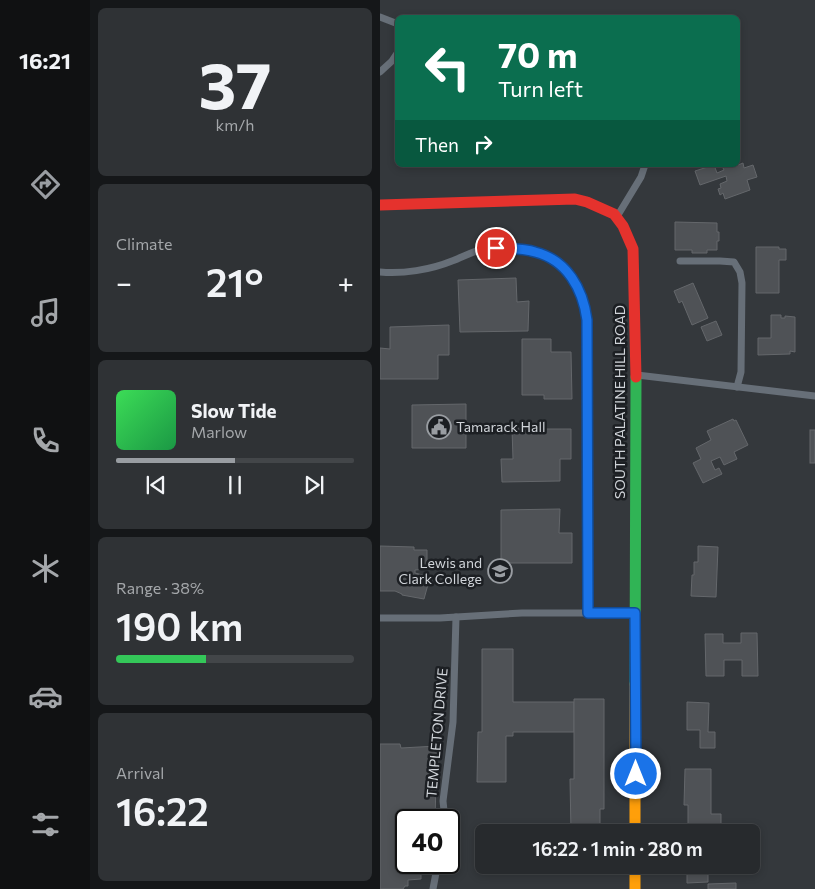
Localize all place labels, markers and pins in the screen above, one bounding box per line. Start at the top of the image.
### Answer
pin [475,227,517,269]
public building icon: Tamarack Hall [426,414,452,440]
place label: Tamarack Hall [456,418,546,435]
place label: Lewis and Clark College [398,554,482,587]
school or university icon: Lewis and Clark College [487,558,513,584]

